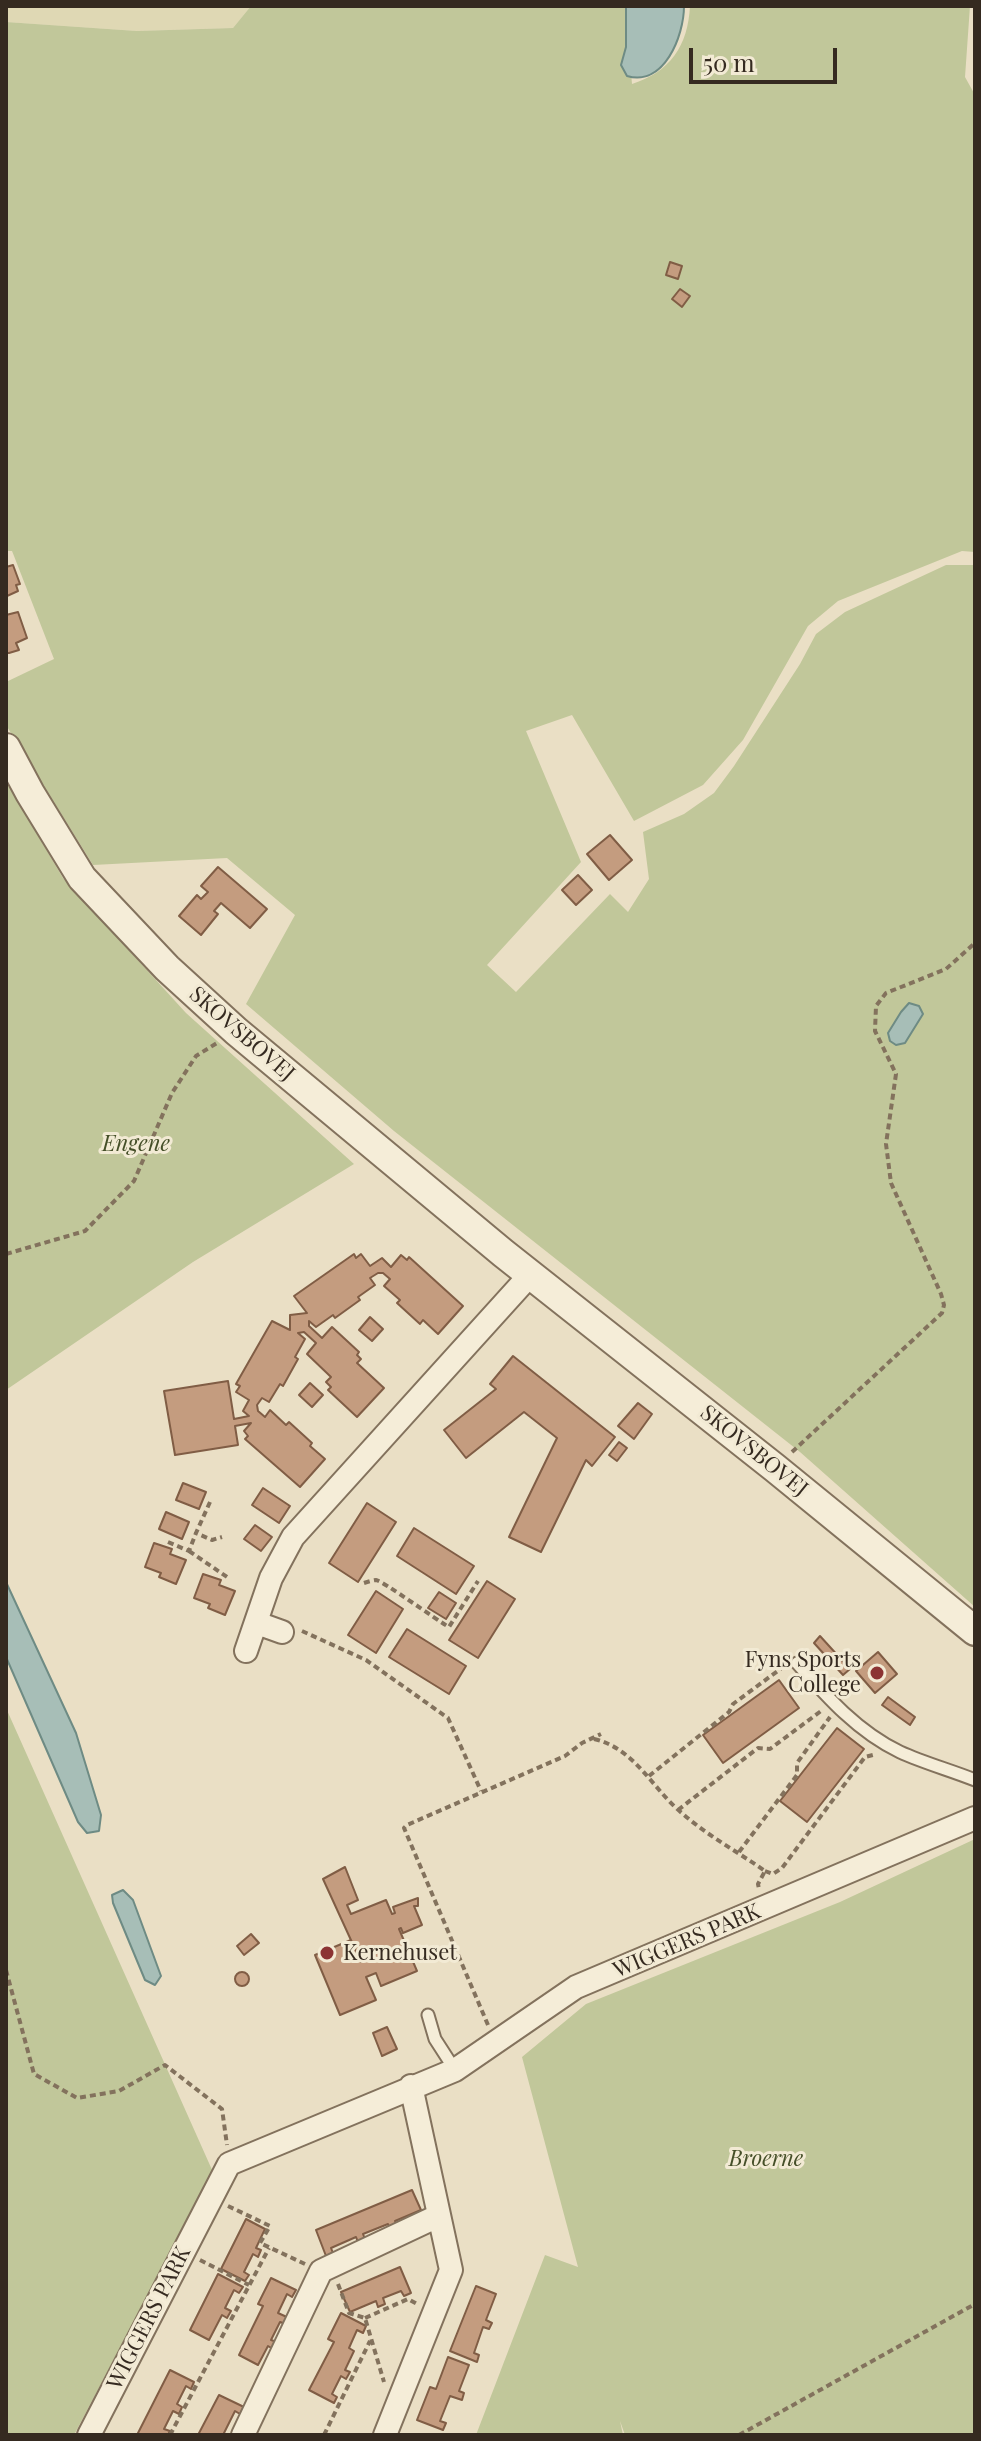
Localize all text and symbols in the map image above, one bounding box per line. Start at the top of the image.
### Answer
scale bar [693,32,841,82]
text: 50 m [703,46,755,78]
street label: SKOVSBOVEJ [184,981,300,1087]
park label: Engene [102,1131,170,1157]
street label: SKOVSBOVEJ [695,1400,813,1502]
place label: Fyns Sports College [745,1647,861,1698]
marker: Fyns Sports College [868,1664,886,1682]
street label: WIGGERS PARK [609,1898,765,1984]
place label: Kernehuset [343,1940,457,1966]
marker: Kernehuset [318,1944,336,1962]
park label: Broerne [729,2146,803,2172]
street label: WIGGERS PARK [102,2242,196,2394]

